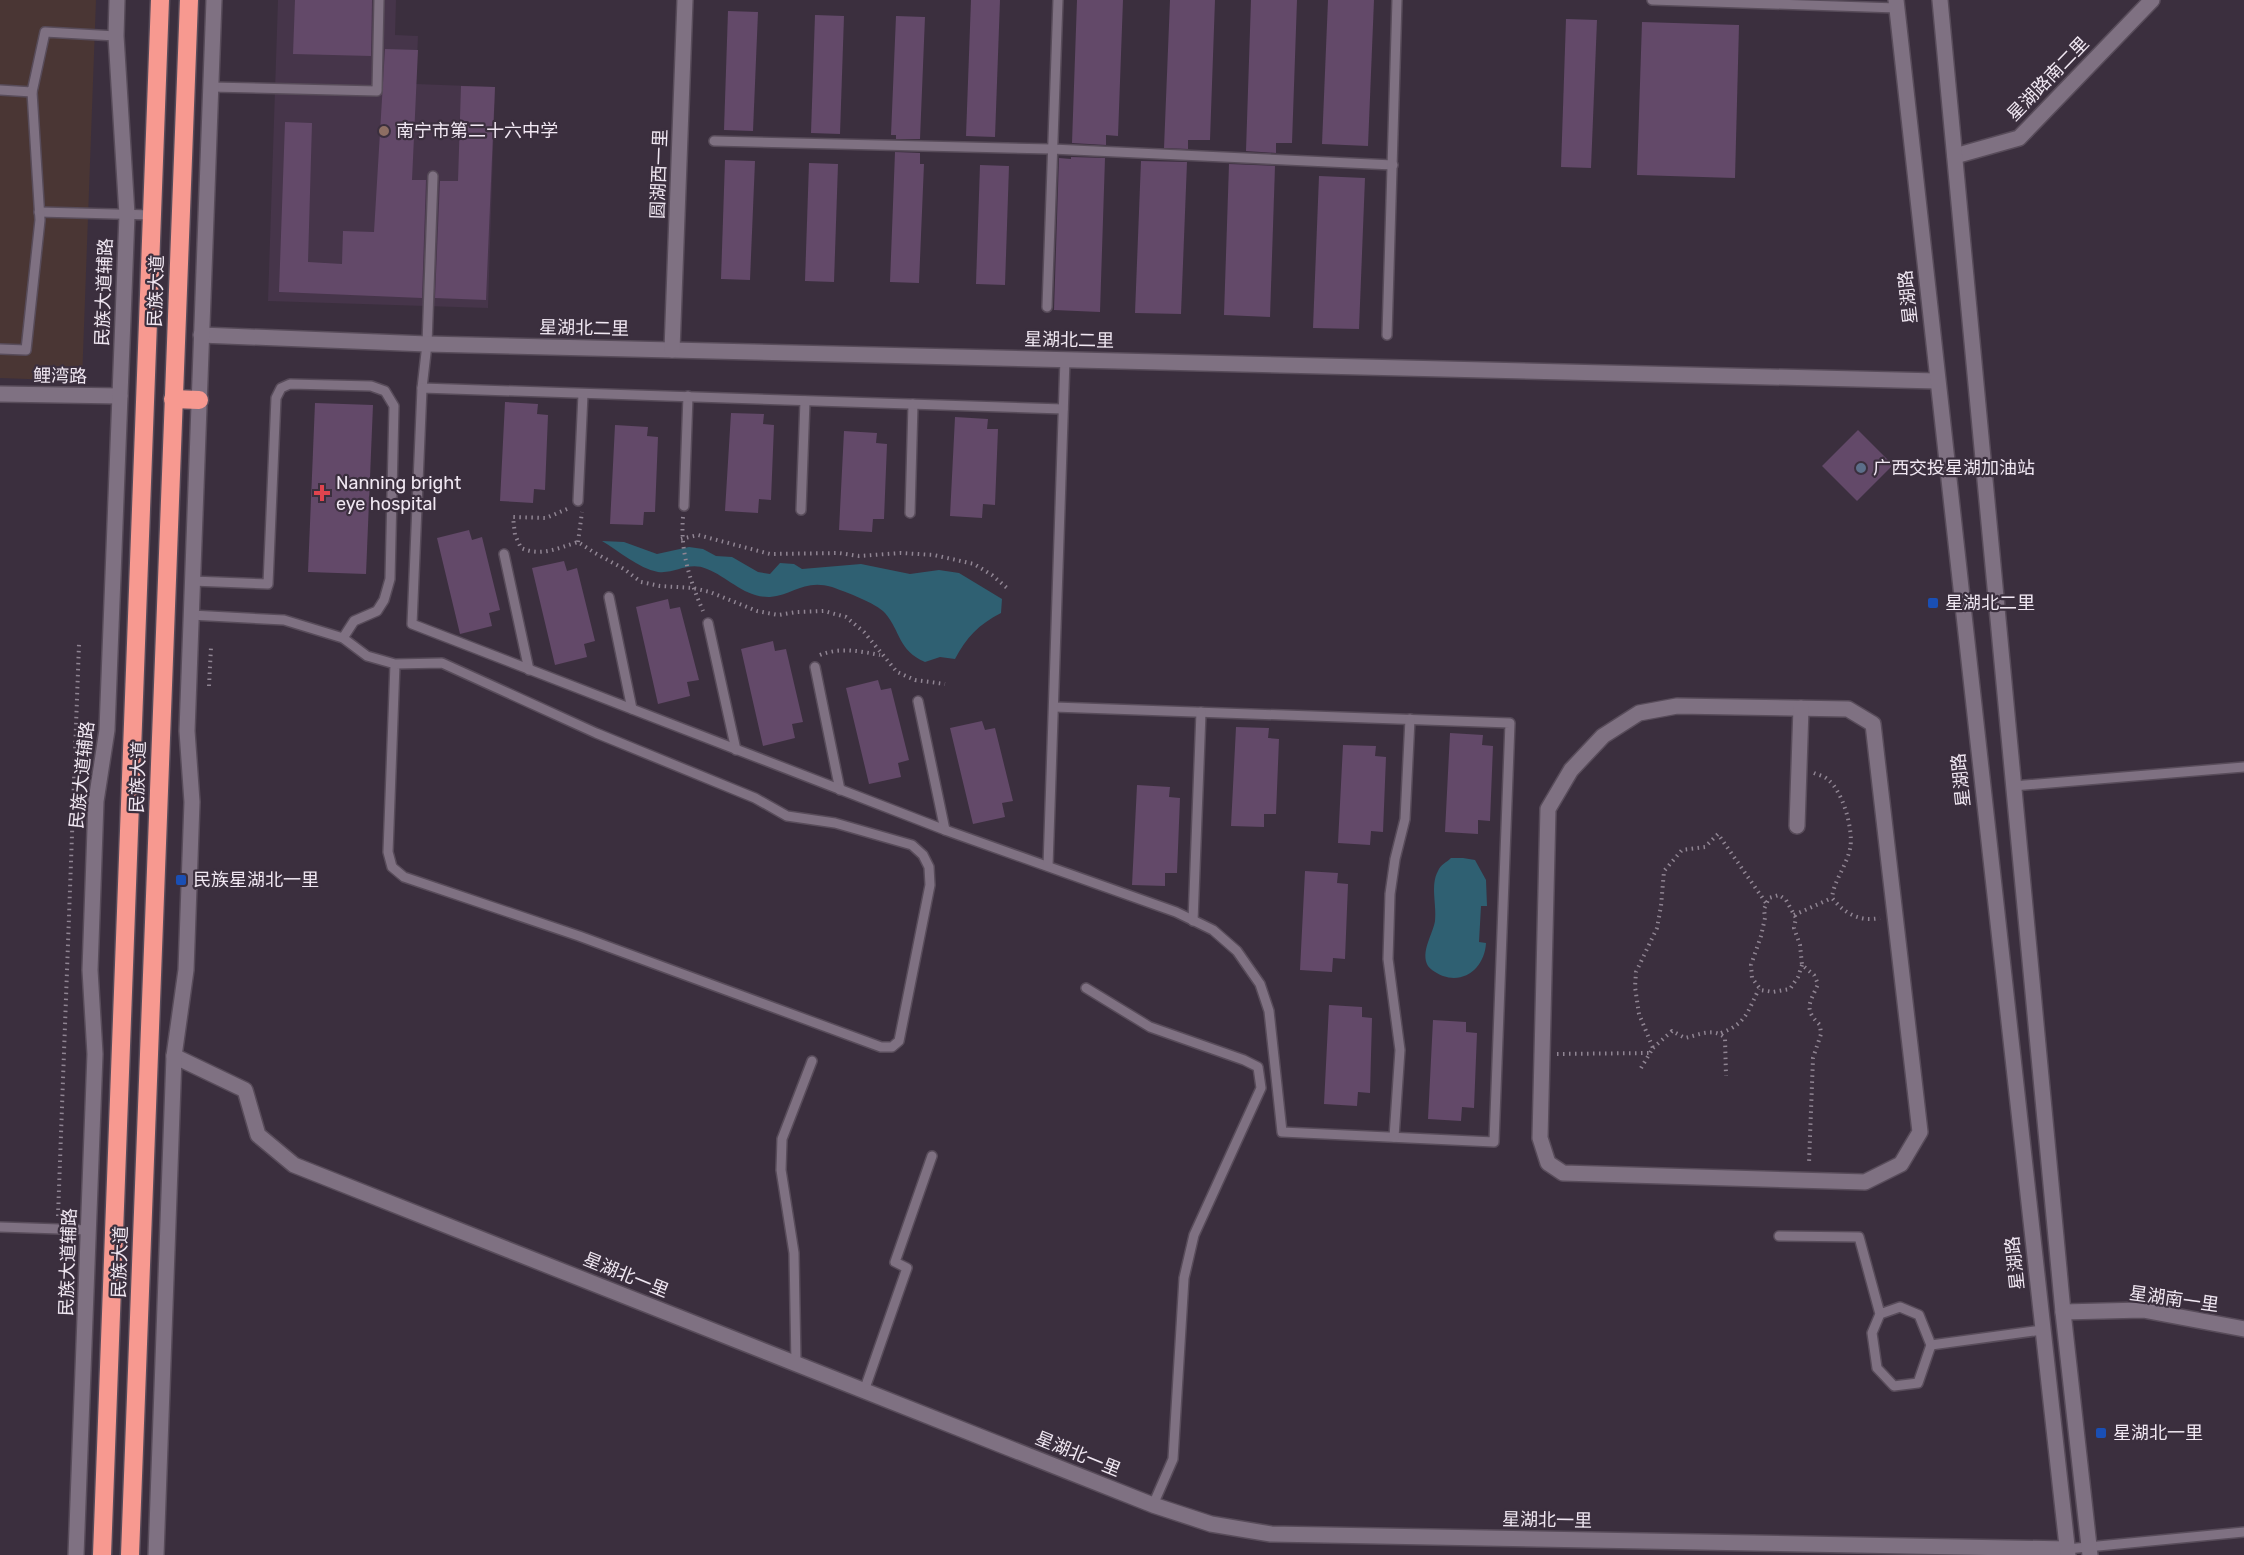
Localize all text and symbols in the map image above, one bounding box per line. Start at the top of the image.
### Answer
street label: 星湖路南二里 [2003,33,2093,125]
place label: 南宁市第二十六中学 [396,120,558,142]
marker: 南宁市第二十六中学 [377,124,391,138]
street label: 圆湖西一里 [646,129,672,219]
street label: 民族大道辅路 [91,238,117,346]
street label: 民族大道 [144,255,168,327]
street label: 星湖路 [1894,269,1922,325]
street label: 星湖北二里 [539,316,629,340]
street label: 星湖北二里 [1024,328,1114,352]
street label: 鲤湾路 [33,365,87,387]
place label: 广西交投星湖加油站 [1873,457,2035,479]
marker: 广西交投星湖加油站 [1854,461,1868,475]
place label: Nanning bright eye hospital [336,472,461,515]
marker: Nanning bright eye hospital [313,484,331,502]
place label: 星湖北二里 [1945,592,2035,614]
marker: 星湖北二里 [1926,596,1940,610]
street label: 民族大道辅路 [65,720,99,830]
street label: 民族大道 [126,741,150,813]
street label: 星湖路 [1947,752,1975,808]
place label: 民族星湖北一里 [193,869,319,891]
marker: 民族星湖北一里 [174,873,188,887]
street label: 民族大道辅路 [55,1208,81,1316]
street label: 民族大道 [108,1226,132,1298]
street label: 星湖路 [2001,1235,2029,1291]
street label: 星湖北一里 [580,1248,672,1302]
street label: 星湖南一里 [2128,1282,2220,1316]
place label: 星湖北一里 [2113,1422,2203,1444]
marker: 星湖北一里 [2094,1426,2108,1440]
street label: 星湖北一里 [1032,1427,1124,1481]
street label: 星湖北一里 [1502,1508,1592,1532]

